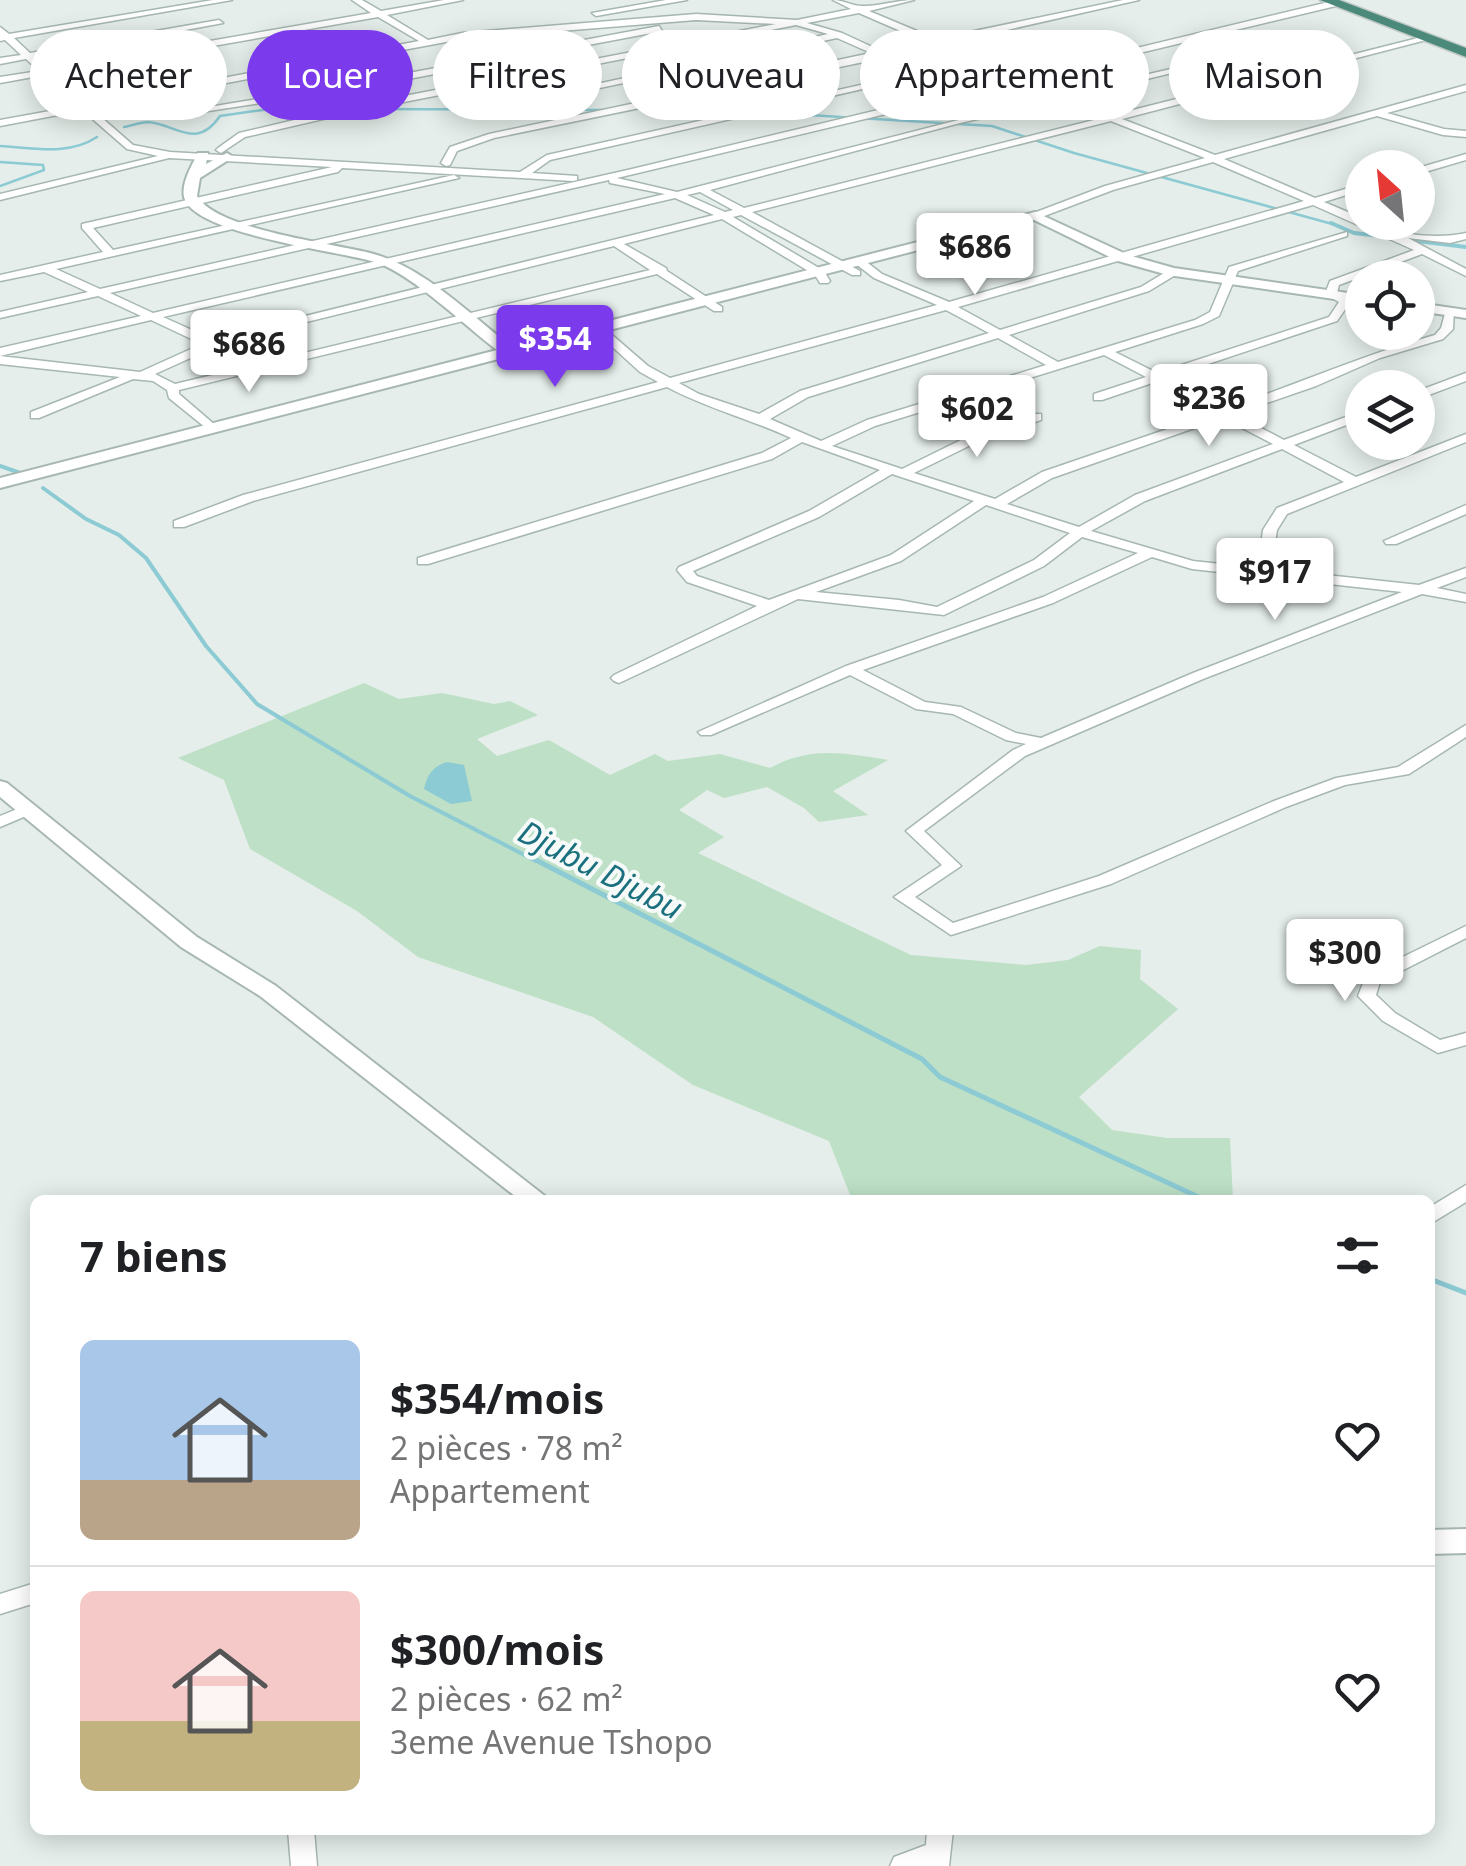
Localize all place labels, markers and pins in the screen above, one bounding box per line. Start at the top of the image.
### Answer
pin: $686 [916,213,1034,298]
pin: $354 [496,305,614,390]
pin: $686 [190,310,308,395]
pin: $236 [1150,364,1268,449]
pin: $602 [918,375,1036,460]
pin: $917 [1216,538,1334,623]
pin: $300 [1286,919,1404,1004]

